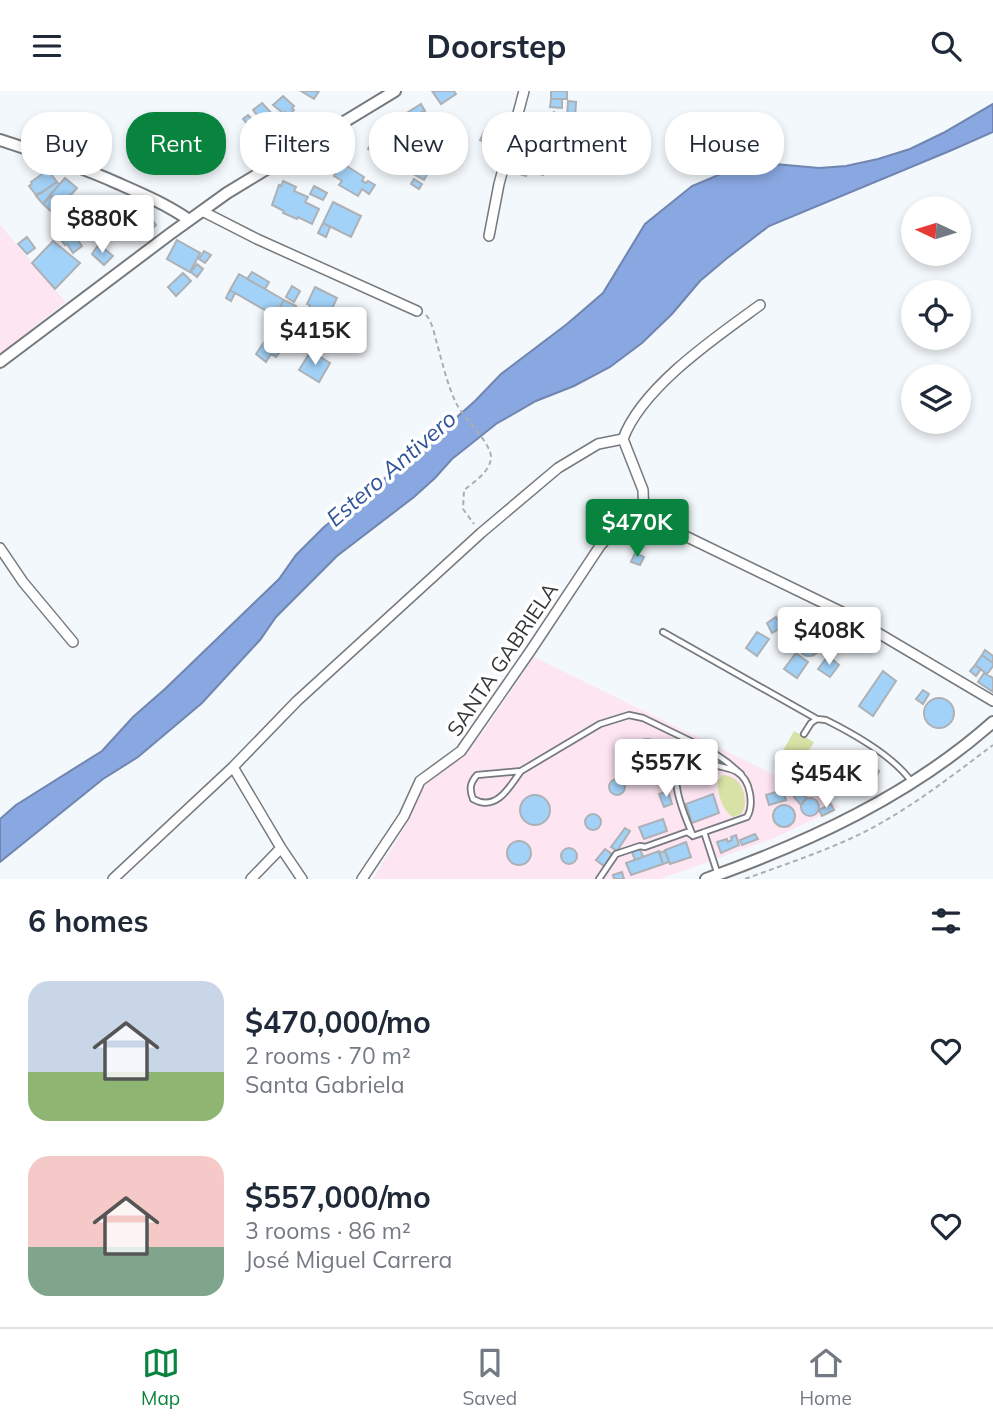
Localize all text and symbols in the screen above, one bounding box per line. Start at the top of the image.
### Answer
text: Doorstep [427,26,566,66]
icon: menu [28,27,66,65]
icon: search [927,27,965,65]
chip: Buy [21,112,112,175]
chip: Rent [126,112,226,175]
chip: Filters [240,112,355,175]
chip: New [369,112,468,175]
chip: Apartment [482,112,651,175]
chip: House [665,112,784,175]
pin: $880K [53,195,151,255]
north arrow [901,196,971,266]
map controls [901,196,971,434]
text: $880K [67,203,137,232]
button: locate [901,280,971,350]
pin: $415K [266,307,364,367]
text: $415K [280,315,350,344]
button: layers [901,364,971,434]
water label: Estero Antivero [320,404,462,532]
pin: $470K [588,499,686,559]
text: $470K [602,507,672,536]
street label: SANTA GABRIELA [441,577,563,741]
pin: $408K [780,607,878,667]
text: $408K [794,615,864,644]
pin: $557K [617,739,715,799]
text: $557K [631,747,701,776]
pin: $454K [777,751,875,810]
text: $454K [791,758,861,787]
text: 6 homes [28,902,149,940]
icon: filters [927,902,965,940]
text: $470,000/mo [245,1003,431,1041]
icon: home [84,1009,168,1093]
icon: heart [927,1032,965,1070]
text: 2 rooms · 70 m² [245,1041,411,1070]
text: Santa Gabriela [245,1070,404,1099]
text: $557,000/mo [245,1178,431,1216]
icon: home [84,1184,168,1268]
icon: heart [927,1207,965,1245]
text: 3 rooms · 86 m² [245,1216,411,1245]
text: José Miguel Carrera [245,1245,452,1274]
tab: Map [141,1344,180,1410]
tab: Saved [462,1344,517,1410]
tab: Home [799,1344,852,1410]

